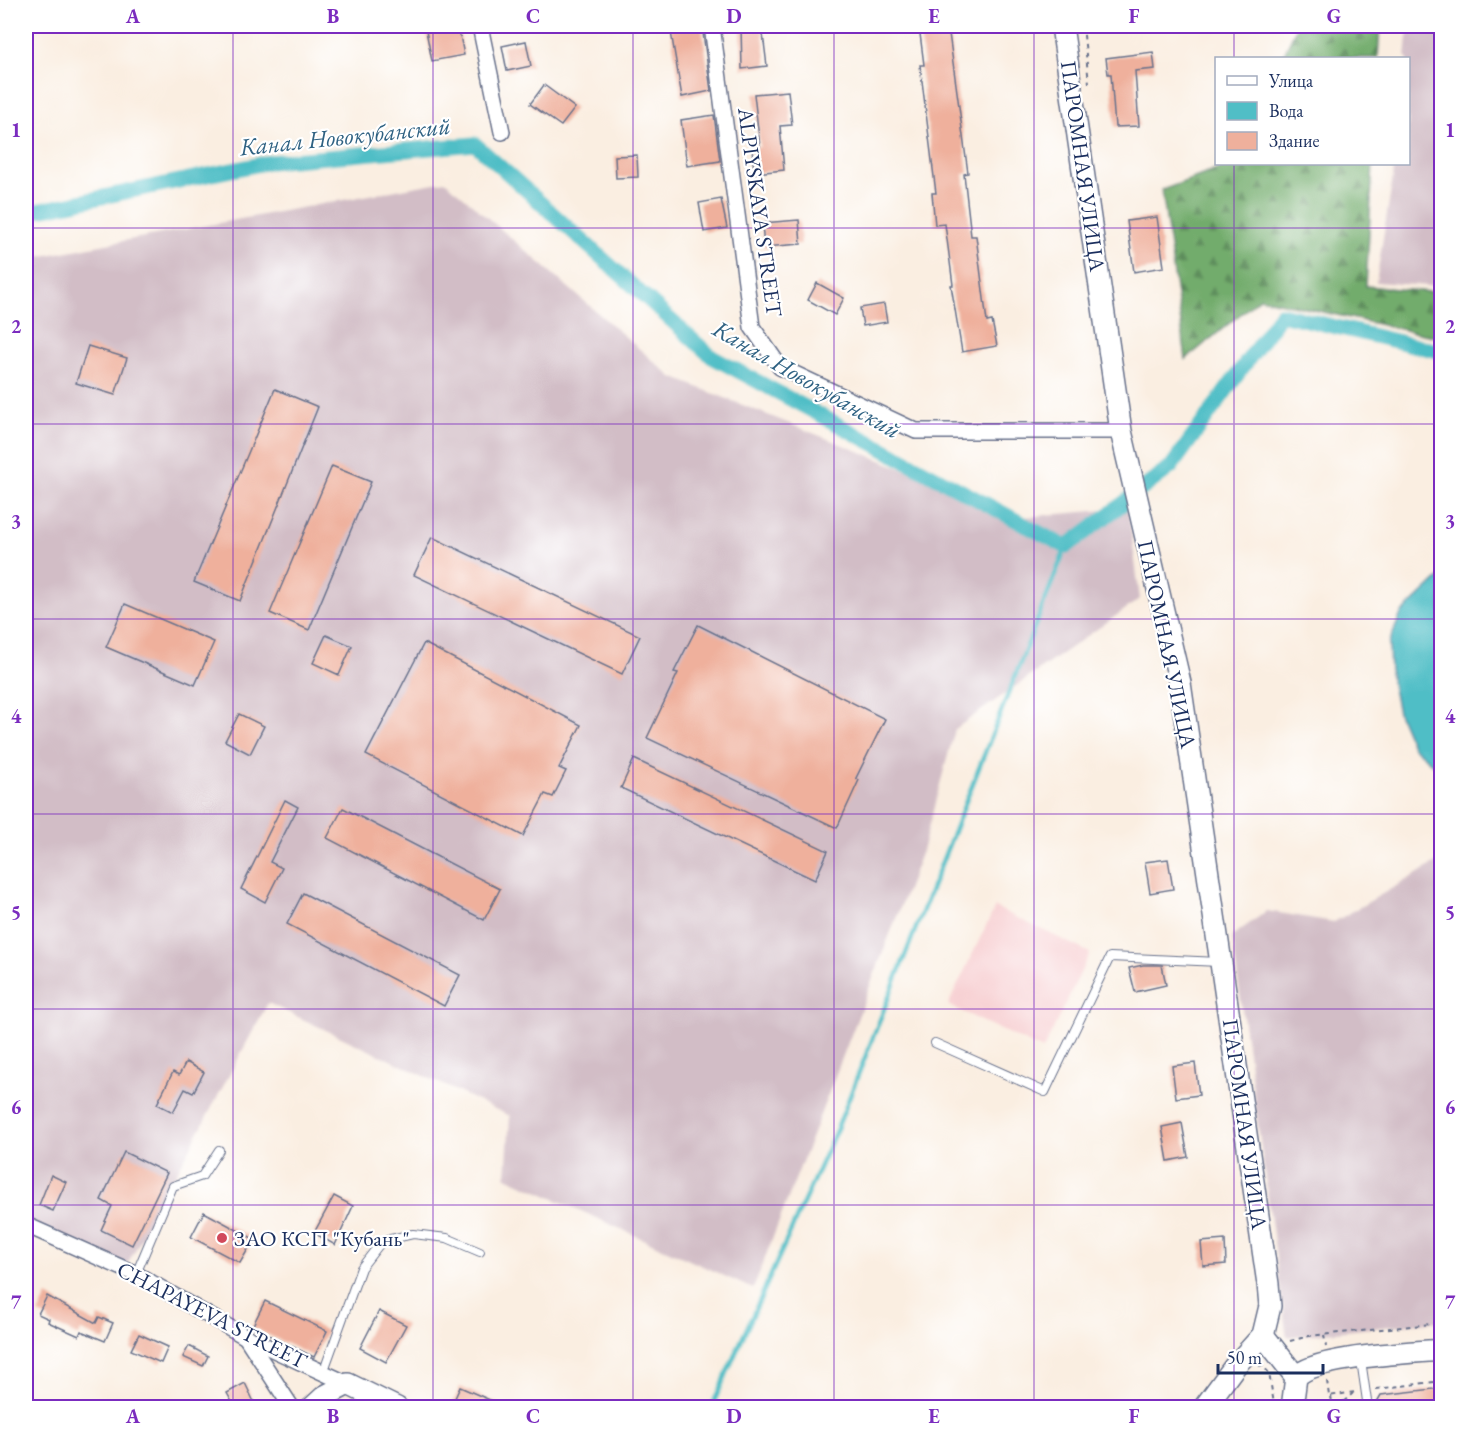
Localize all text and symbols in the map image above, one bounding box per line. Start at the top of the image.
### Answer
text: A [125,3,141,29]
text: B [327,3,339,29]
text: C [526,3,540,29]
text: D [726,3,742,29]
text: E [928,3,940,29]
text: F [1129,3,1140,29]
text: G [1327,3,1341,29]
legend [1215,57,1410,165]
street label: ПАРОМНАЯ УЛИЦА [1054,59,1112,274]
text: Улица [1268,69,1314,92]
text: Вода [1269,99,1304,122]
street label: ALPIYSKAYA STREET [731,105,789,319]
water label: Канал Новокубанский [237,110,452,163]
text: 1 [11,117,21,143]
text: 1 [1445,117,1455,143]
text: Здание [1269,129,1319,152]
water label: Канал Новокубанский [707,312,906,445]
text: 2 [11,313,22,339]
text: 2 [1445,313,1456,339]
text: 3 [11,508,21,534]
text: 3 [1445,508,1455,534]
street label: ПАРОМНАЯ УЛИЦА [1131,537,1203,752]
text: 4 [11,703,22,729]
text: 4 [1445,703,1456,729]
text: 5 [11,899,21,925]
text: 5 [1445,899,1455,925]
street label: ПАРОМНАЯ УЛИЦА [1216,1017,1274,1232]
text: 6 [11,1094,22,1120]
text: 6 [1445,1094,1456,1120]
place label: ЗАО КСП "Кубань" [234,1224,410,1253]
marker: ЗАО КСП "Кубань" [215,1231,229,1245]
street label: CHAPAYEVA STREET [112,1255,312,1376]
text: 7 [11,1289,22,1315]
text: 7 [1445,1289,1456,1315]
scale bar [1218,1337,1323,1375]
text: 50 m [1227,1346,1262,1369]
text: A [125,1403,141,1429]
text: B [327,1403,339,1429]
text: C [526,1403,540,1429]
text: D [726,1403,742,1429]
text: E [928,1403,940,1429]
text: F [1129,1403,1140,1429]
text: G [1327,1403,1341,1429]

